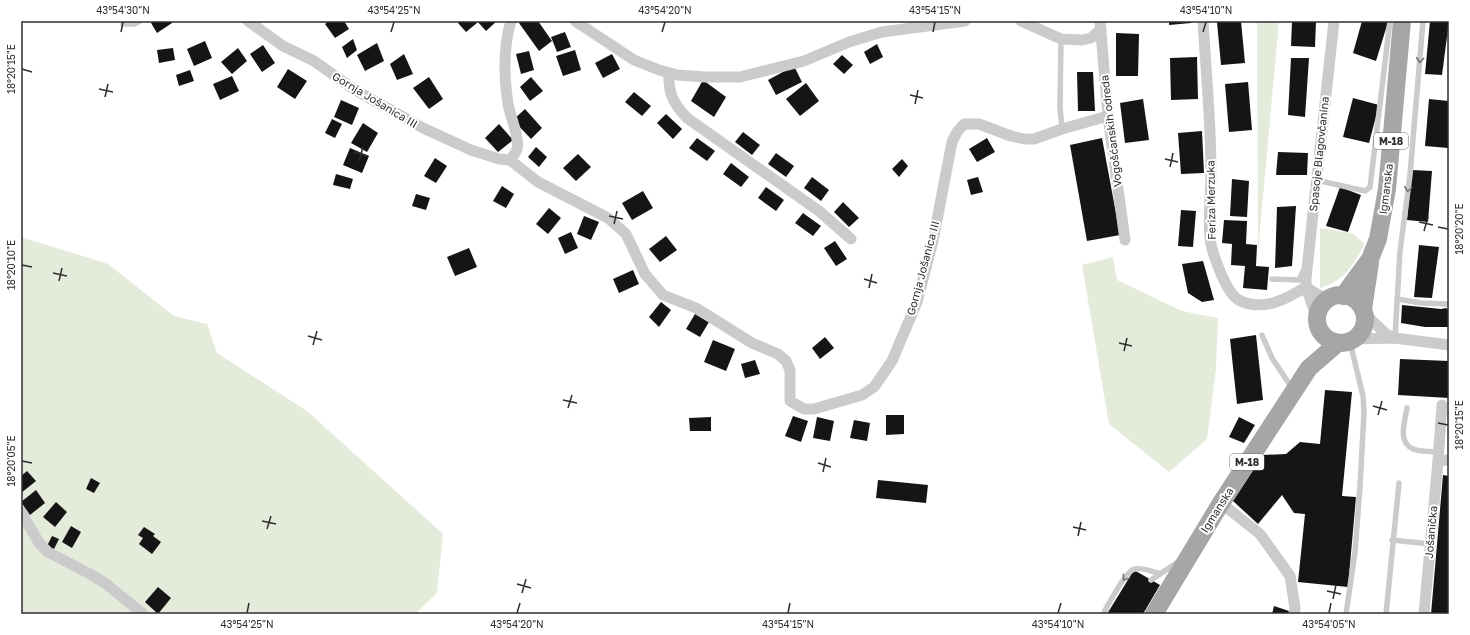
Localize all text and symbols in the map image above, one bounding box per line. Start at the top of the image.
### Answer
text: 43°54'30"N [96,4,150,16]
text: 43°54'25"N [367,4,421,16]
text: 43°54'20"N [638,4,692,16]
text: 43°54'15"N [909,4,961,16]
text: 43°54'10"N [1180,4,1232,16]
text: 18°20'15"E [5,44,17,94]
one-way arrow [1415,57,1424,63]
street label: Gornja Jošanica III [330,69,420,130]
street label: Vogošćanskih odreda [1097,74,1124,188]
street label: Spasoje Blagovčanina [1306,96,1331,212]
road number: M-18 [1374,133,1408,149]
street label: Feriza Merzuka [1203,160,1218,240]
street label: Igmanska [1376,163,1395,215]
one-way arrow [1404,186,1413,192]
text: 18°20'20"E [1453,203,1465,255]
street label: Gornja Jošanica III [904,219,941,316]
text: 18°20'10"E [5,240,17,290]
text: 18°20'15"E [1453,400,1465,450]
text: 18°20'05"E [5,435,17,487]
road number: M-18 [1230,454,1264,470]
street label: Igmanska [1198,485,1236,535]
street label: Jošanička [1422,505,1439,559]
one-way arrow [1123,573,1130,580]
text: 43°54'25"N [220,618,274,630]
text: 43°54'20"N [490,618,544,630]
text: 43°54'15"N [762,618,814,630]
text: 43°54'10"N [1032,618,1084,630]
text: 43°54'05"N [1302,618,1356,630]

